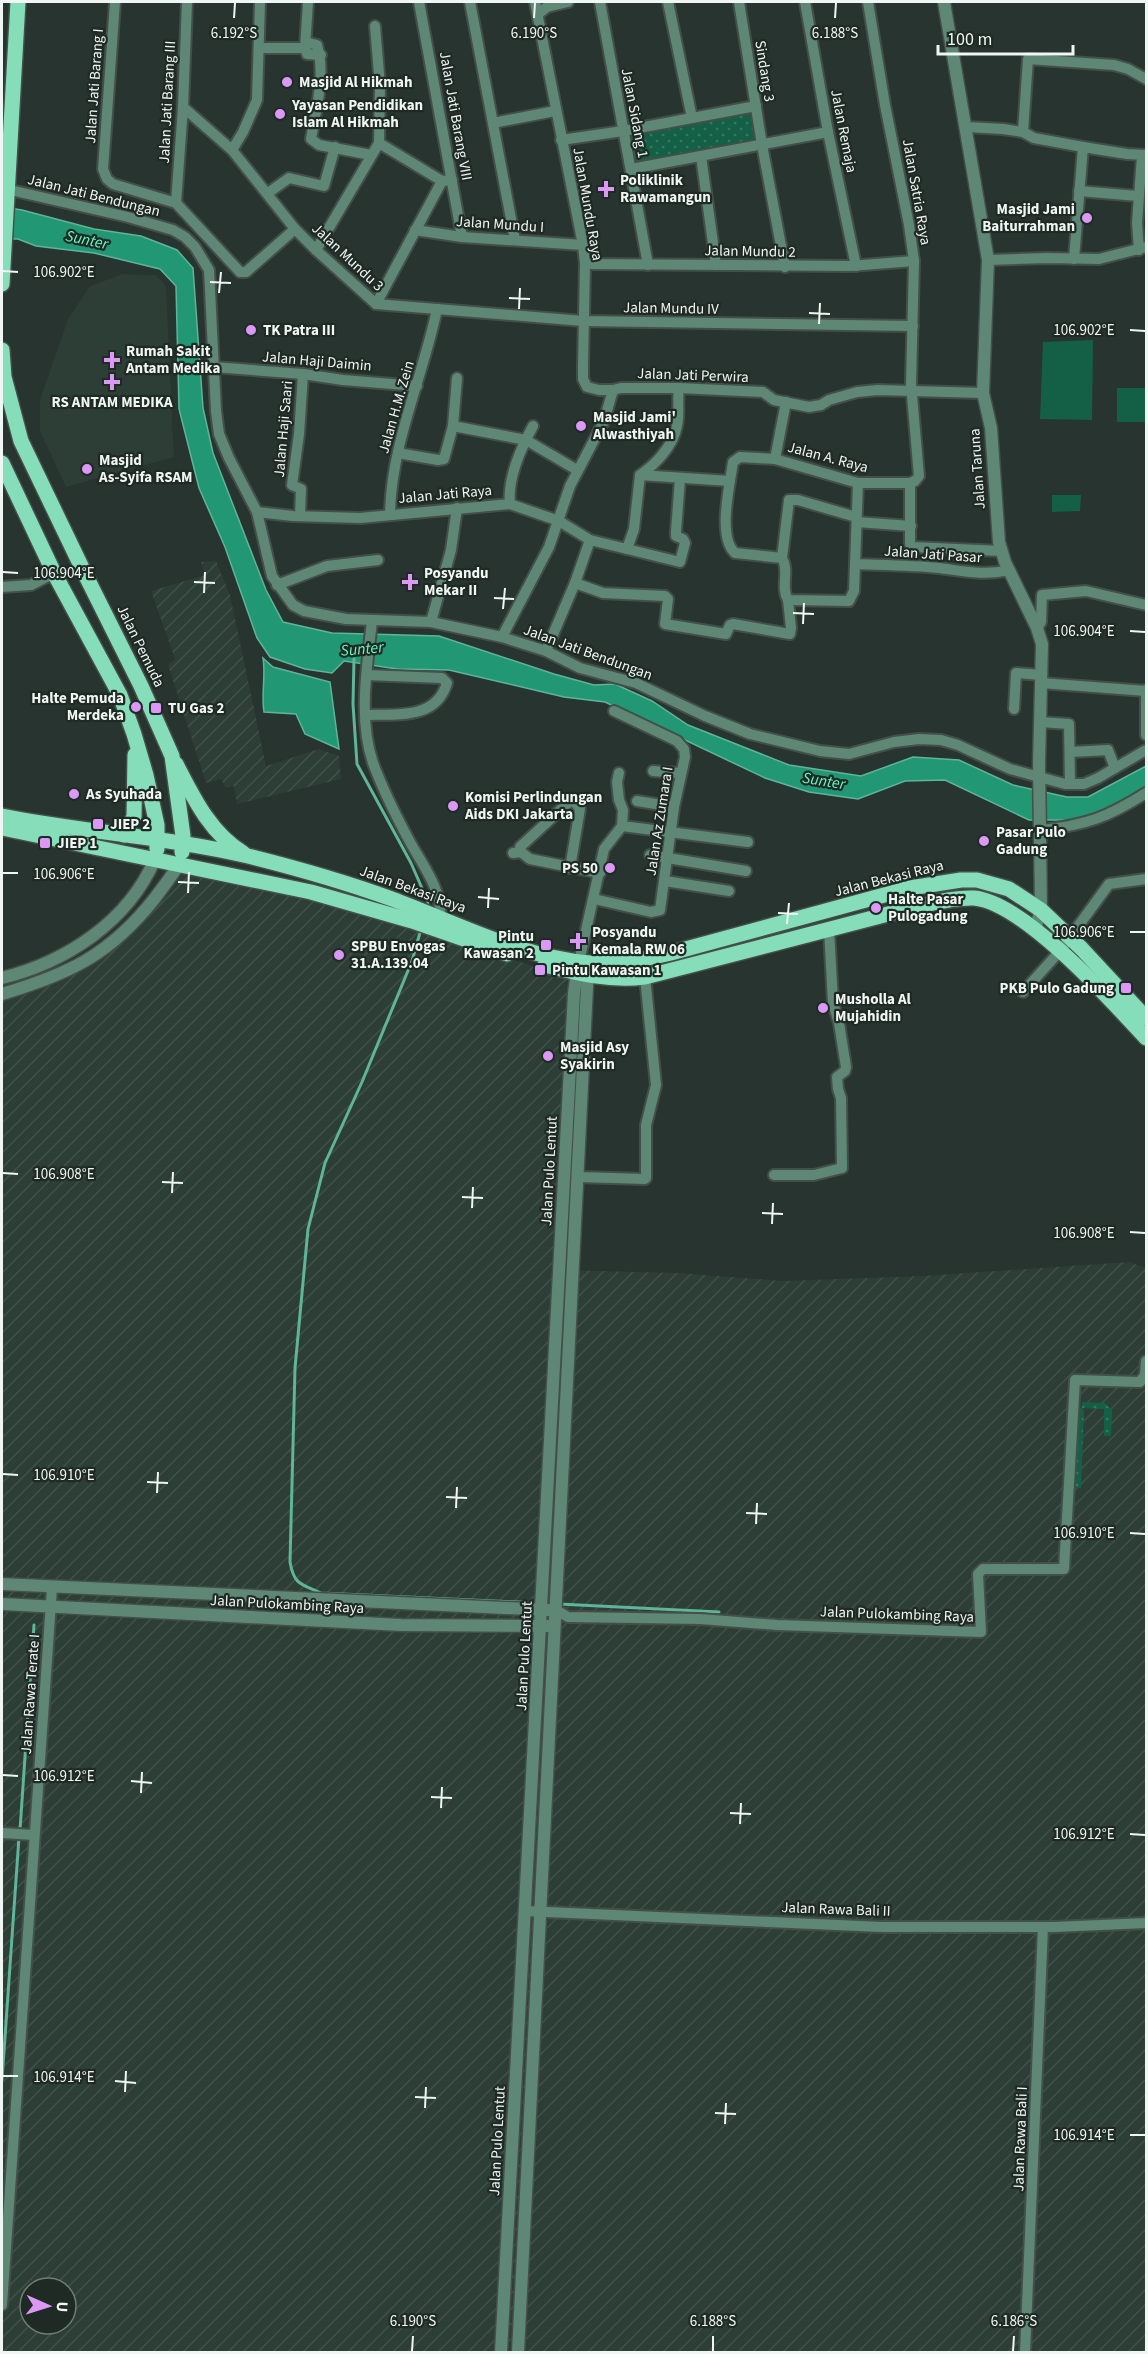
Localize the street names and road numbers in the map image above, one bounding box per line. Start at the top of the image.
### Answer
street label: Jalan Jati Barang I [80,28,109,144]
street label: Sindang 3 [749,39,780,103]
street label: Jalan Jati Barang III [154,40,181,164]
street label: Jalan Jati Barang VIII [434,50,477,182]
street label: Jalan Sidang 1 [616,66,654,160]
street label: Jalan Remaja [825,88,862,175]
street label: Jalan Satria Raya [897,137,936,247]
street label: Jalan Mundu Raya [567,146,608,262]
street label: Jalan Jati Bendungan [25,169,162,222]
street label: Jalan Mundu I [455,211,545,238]
street label: Jalan Mundu 3 [307,218,388,296]
street label: Jalan Mundu 2 [704,240,796,263]
street label: Jalan Mundu IV [623,297,719,320]
street label: Jalan Haji Daimin [261,346,373,377]
street label: Jalan H.M. Zein [373,358,420,456]
street label: Jalan Jati Perwira [637,363,749,388]
street label: Jalan Haji Saari [269,380,298,478]
street label: Jalan Taruna [964,428,991,510]
street label: Jalan A. Raya [785,437,870,478]
street label: Jalan Jati Raya [397,480,493,509]
street label: Jalan Jati Pasar [883,541,983,568]
street label: Jalan Pemuda [112,601,170,691]
street label: Jalan Jati Bendungan [520,619,655,686]
street label: Jalan Az Zumara I [641,765,678,877]
street label: Jalan Bekasi Raya [832,855,946,902]
street label: Jalan Bekasi Raya [357,860,469,918]
street label: Jalan Pulo Lentut [536,1116,563,1227]
street label: Jalan Pulokambing Raya [209,1590,365,1619]
street label: Jalan Pulo Lentut [511,1601,538,1712]
street label: Jalan Pulokambing Raya [820,1601,974,1628]
street label: Jalan Rawa Terate I [16,1633,45,1755]
street label: Jalan Rawa Bali II [781,1897,891,1922]
street label: Jalan Pulo Lentut [484,2086,511,2197]
street label: Jalan Rawa Bali I [1008,2086,1033,2192]

